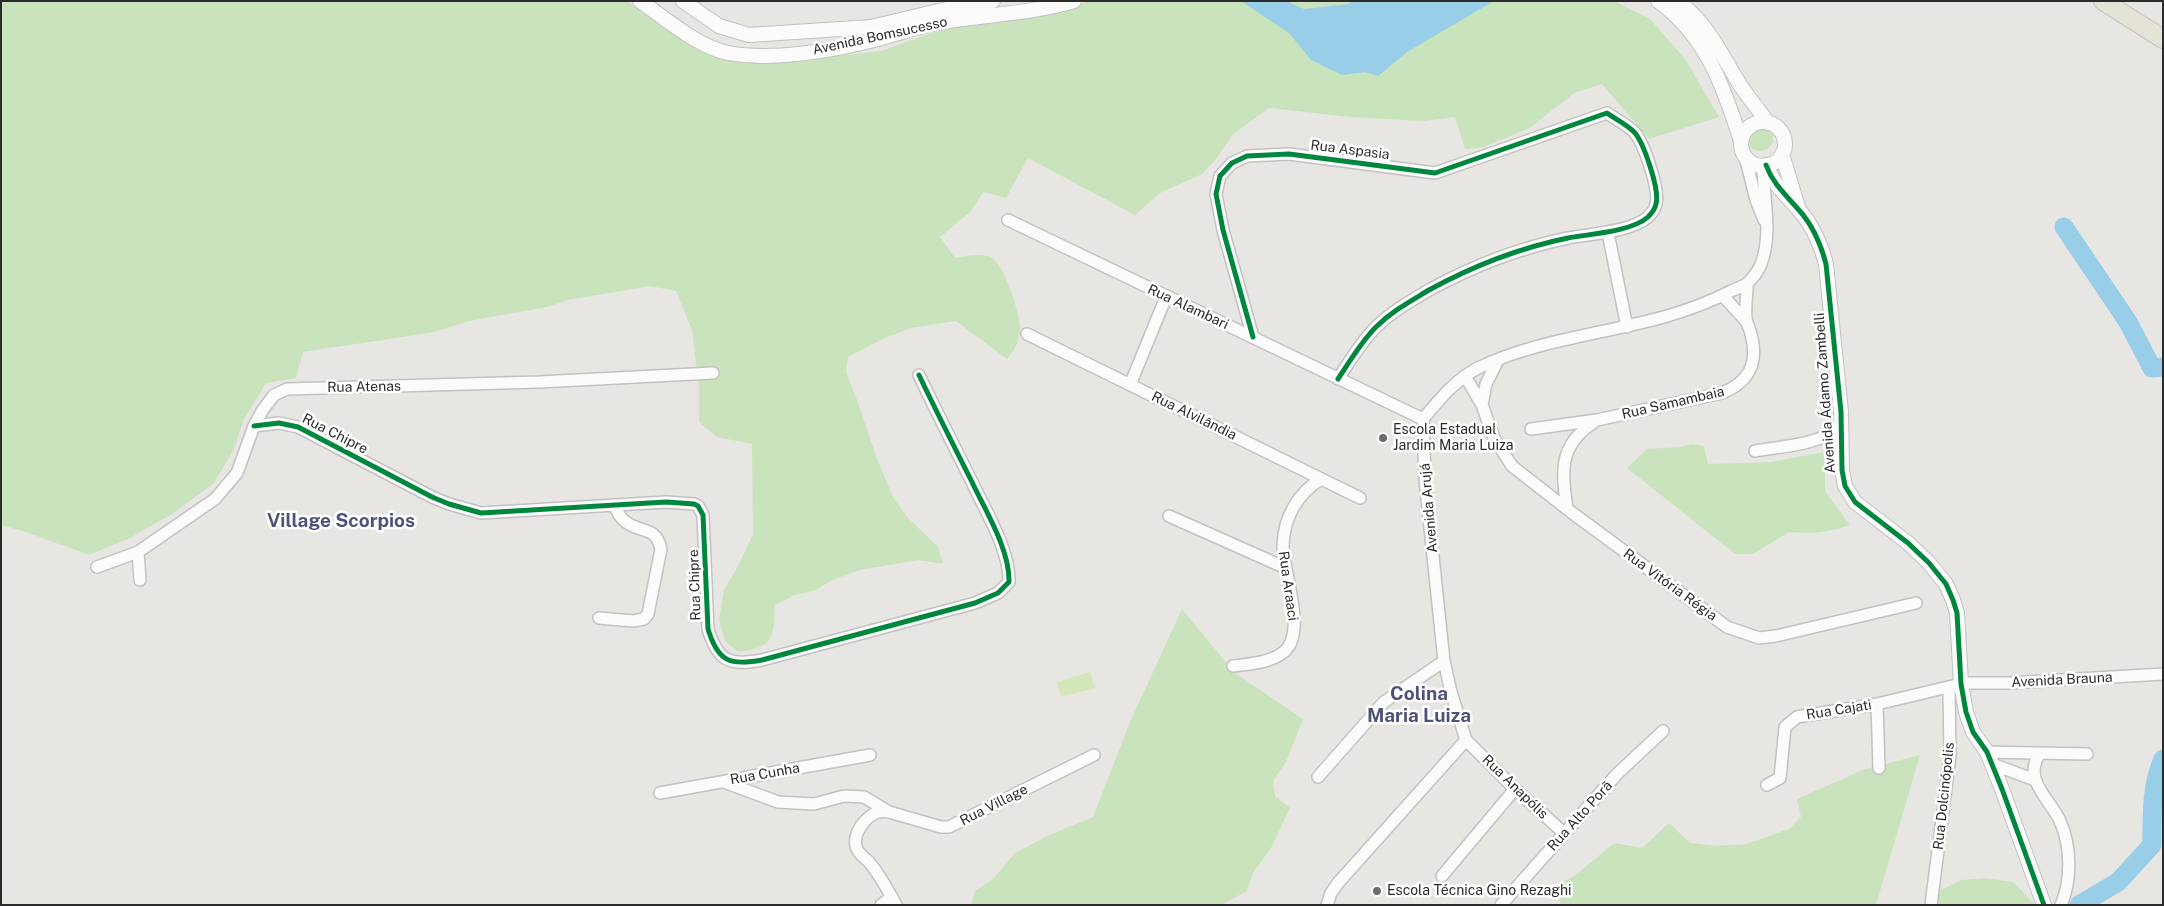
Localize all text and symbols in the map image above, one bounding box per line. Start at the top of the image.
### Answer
street label: Avenida Bomsucesso [811,14,949,58]
street label: Rua Aspasia [1309,137,1391,163]
street label: Rua Alambari [1145,281,1231,333]
street label: Avenida Ádamo Zambelli [1811,312,1839,474]
street label: Rua Atenas [327,378,401,396]
street label: Rua Samambaia [1620,383,1726,423]
street label: Rua Alvilândia [1149,388,1239,444]
street label: Rua Chipre [299,410,371,458]
place label: Escola Estadual Jardim Maria Luiza [1393,422,1514,454]
marker: Escola Estadual Jardim Maria Luiza [1377,432,1389,444]
street label: Avenida Arujá [1417,462,1441,554]
district label: Village Scorpios [267,510,415,532]
street label: Rua Vitória Régia [1620,545,1720,625]
street label: Rua Chipre [685,549,705,621]
street label: Rua Araaci [1275,550,1301,622]
street label: Avenida Brauna [2011,669,2113,691]
district label: Colina Maria Luiza [1367,683,1471,727]
street label: Rua Cajati [1805,697,1873,723]
street label: Rua Dolcinópolis [1930,741,1958,851]
street label: Rua Anapólis [1478,751,1552,823]
street label: Rua Cunha [729,760,801,788]
street label: Rua Alto Porã [1544,777,1616,855]
street label: Rua Village [957,781,1031,829]
place label: Escola Técnica Gino Rezaghi [1387,883,1571,899]
marker: Escola Técnica Gino Rezaghi [1371,885,1383,897]

